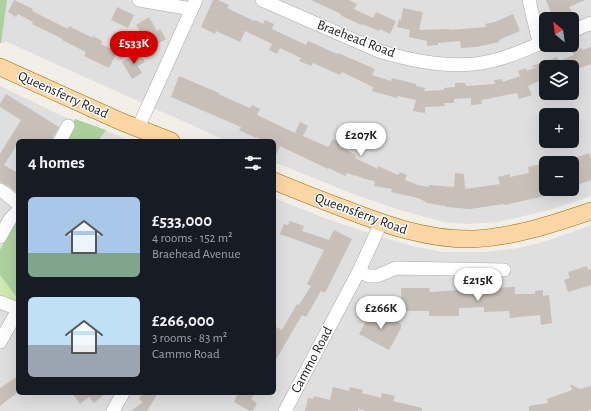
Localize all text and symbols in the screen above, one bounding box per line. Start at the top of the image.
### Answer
north arrow [539,12,579,52]
map controls [539,12,579,196]
street label: Braehead Road [315,18,397,60]
pin: £533K [106,31,162,65]
text: £533K [119,37,149,50]
button: layers [539,60,579,100]
street label: Queensferry Road [16,69,110,121]
button: + [539,108,579,148]
pin: £207K [333,123,389,157]
text: £207K [345,129,377,142]
icon: filters [242,152,264,174]
text: 4 homes [28,154,85,171]
button: − [539,156,579,196]
street label: Queensferry Road [313,191,409,237]
text: £533,000 [152,212,212,229]
icon: home [60,213,108,261]
text: 4 rooms · 152 m² [152,232,233,245]
text: Braehead Avenue [152,248,240,261]
pin: £215K [450,268,506,302]
text: £215K [463,274,493,287]
pin: £266K [353,296,409,330]
text: £266K [365,302,397,315]
text: £266,000 [152,312,214,329]
icon: home [60,313,108,361]
street label: Cammo Road [289,325,335,395]
text: 3 rooms · 83 m² [152,332,227,345]
text: Cammo Road [152,348,220,361]

